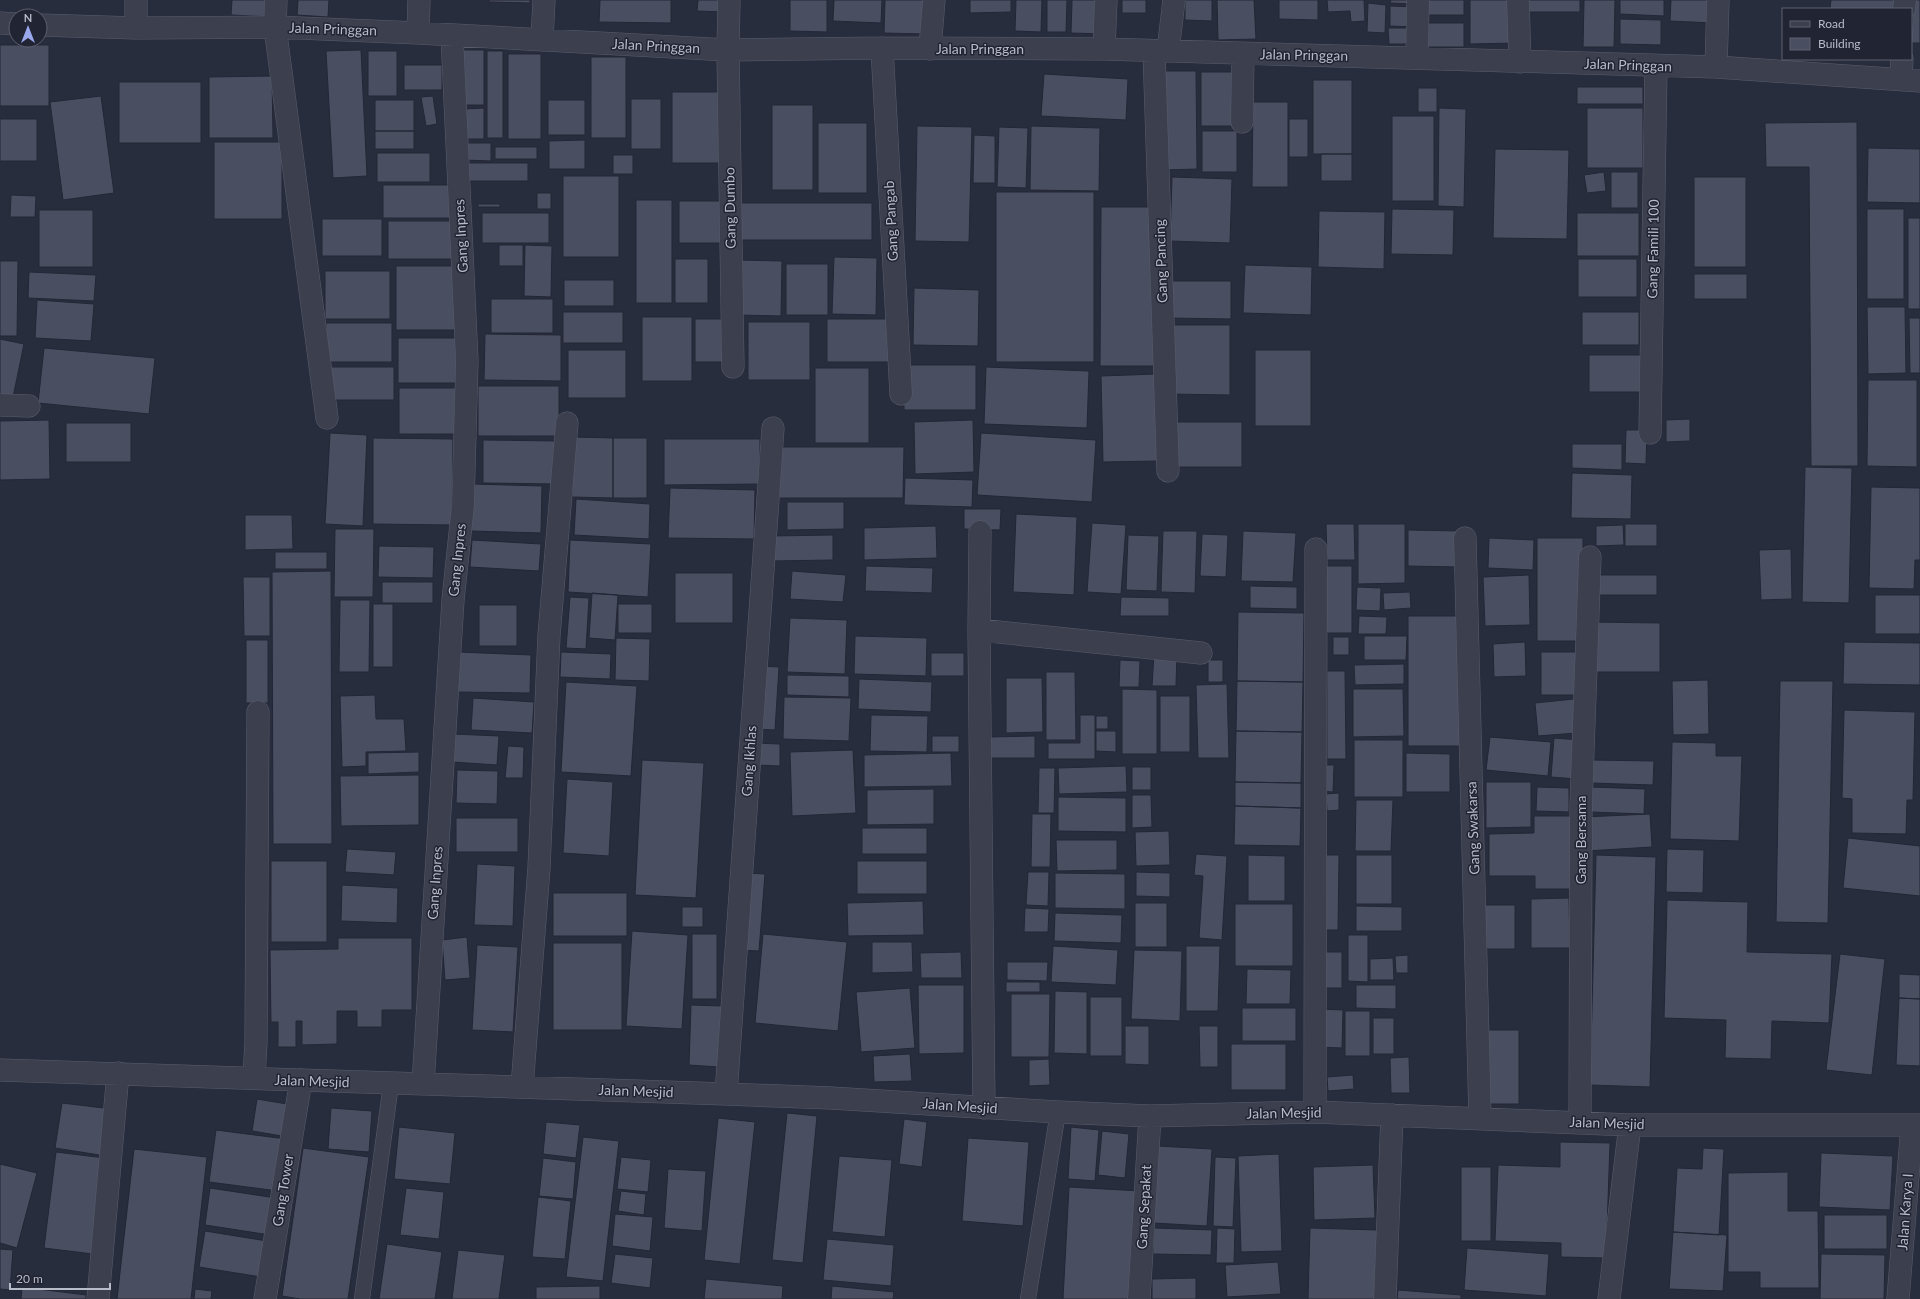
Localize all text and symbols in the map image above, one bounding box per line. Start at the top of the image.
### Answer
north arrow [8,8,48,48]
legend [1782,8,1912,60]
text: N [24,11,32,24]
text: Road [1818,16,1845,31]
street label: Jalan Pringgan [289,18,377,39]
street label: Jalan Pringgan [612,35,700,56]
text: Building [1818,36,1861,51]
street label: Jalan Pringgan [936,40,1024,57]
street label: Jalan Pringgan [1260,45,1348,64]
street label: Jalan Pringgan [1584,54,1672,75]
street label: Gang Dumbo [720,167,739,249]
street label: Gang Pangab [880,180,901,262]
street label: Gang Inpres [450,199,471,273]
street label: Gang Famili 100 [1643,199,1662,299]
street label: Gang Pancing [1151,219,1170,303]
street label: Gang Inpres [444,522,469,597]
street label: Gang Ikhlas [738,725,759,797]
street label: Gang Swakarsa [1462,781,1483,875]
street label: Gang Bersama [1572,796,1589,884]
street label: Gang Inpres [423,846,446,920]
street label: Jalan Mesjid [274,1071,350,1090]
street label: Jalan Mesjid [598,1081,674,1100]
street label: Jalan Mesjid [922,1094,998,1117]
street label: Jalan Mesjid [1246,1103,1322,1122]
street label: Jalan Mesjid [1569,1113,1645,1132]
street label: Gang Tower [268,1152,297,1227]
street label: Gang Sepakat [1133,1164,1154,1250]
street label: Jalan Karya I [1893,1173,1916,1251]
scale bar [10,1265,110,1291]
text: 20 m [16,1271,43,1286]

